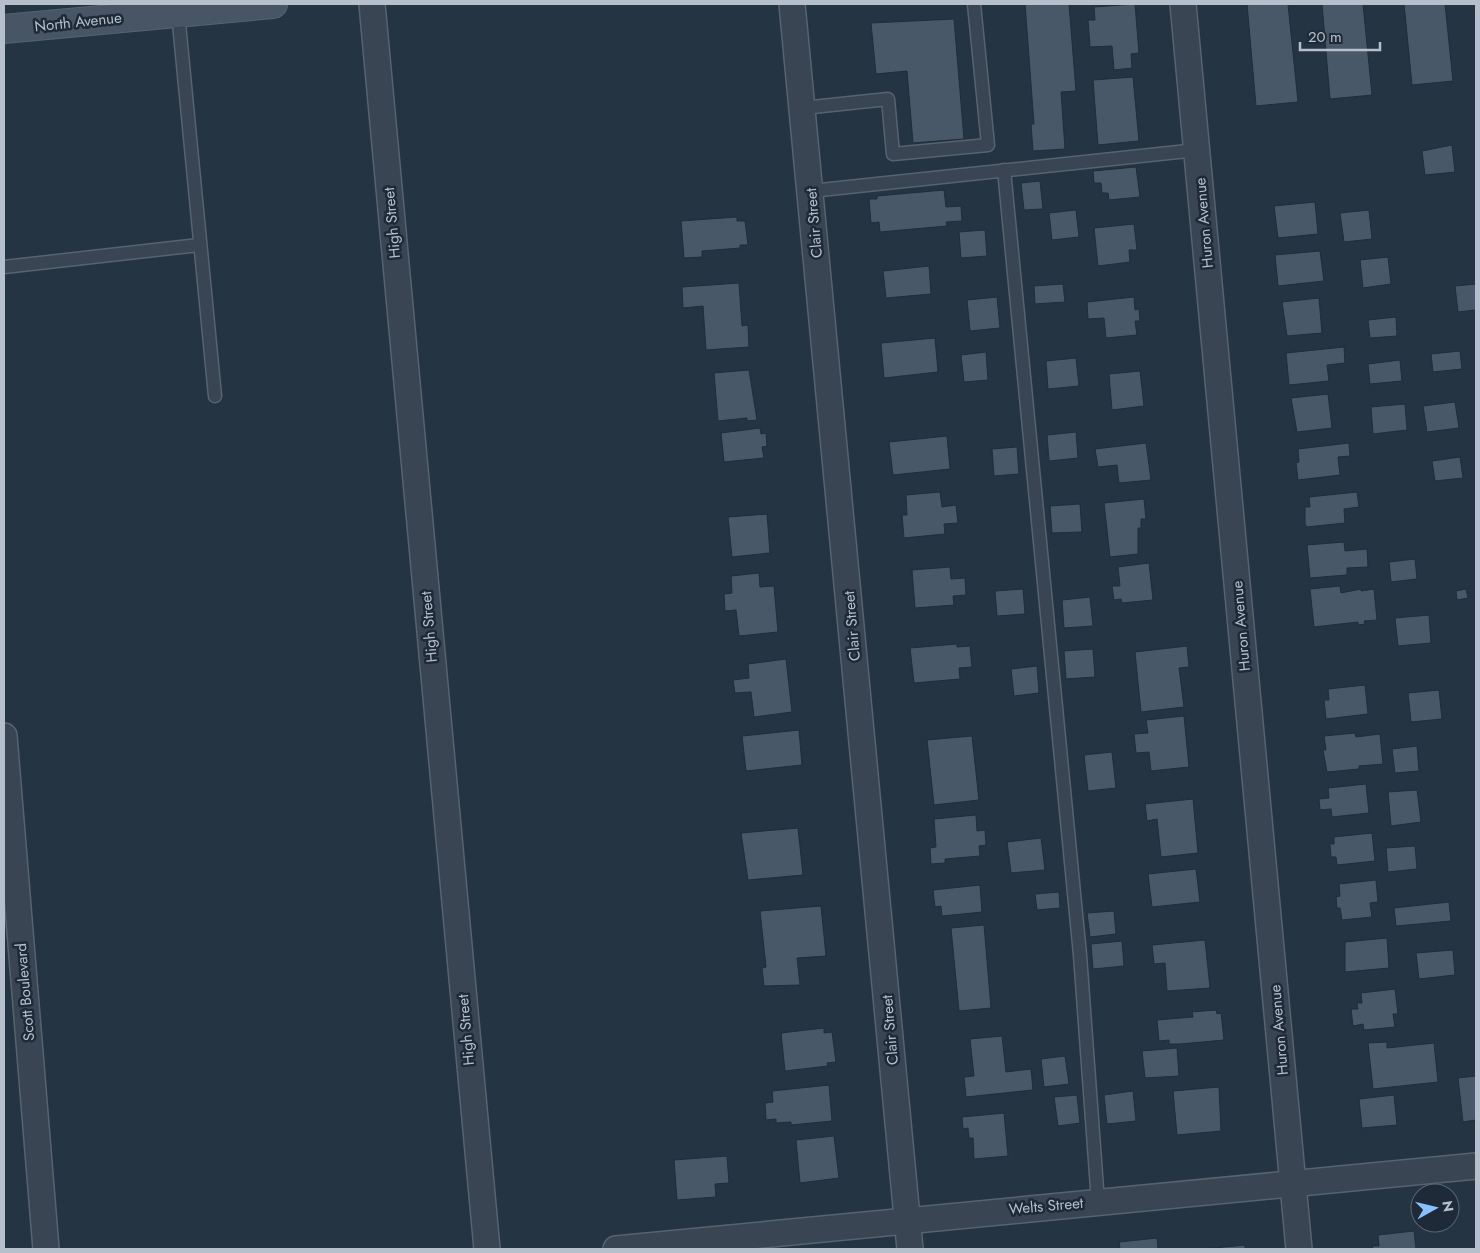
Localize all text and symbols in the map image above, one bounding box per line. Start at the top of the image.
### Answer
street label: North Avenue [33,6,123,38]
scale bar [1300,20,1380,52]
text: 20 m [1308,26,1342,48]
street label: Huron Avenue [1189,177,1219,269]
street label: High Street [378,186,406,259]
street label: Clair Street [800,187,828,259]
street label: Huron Avenue [1226,580,1256,672]
street label: High Street [415,590,443,663]
street label: Clair Street [838,590,866,662]
street label: Scott Boulevard [10,942,40,1042]
street label: Huron Avenue [1264,984,1294,1076]
street label: High Street [452,993,480,1066]
street label: Clair Street [876,994,904,1066]
north arrow [1410,1183,1460,1233]
street label: Welts Street [1008,1192,1085,1220]
text: N [1437,1199,1459,1213]

